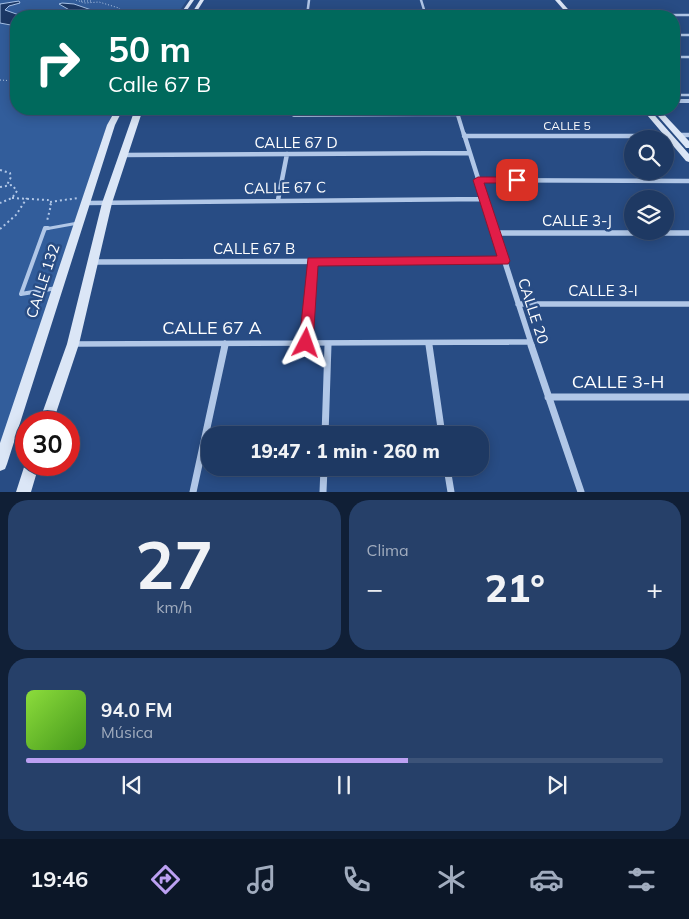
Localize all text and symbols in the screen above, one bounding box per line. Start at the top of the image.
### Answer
text: 50 m [108,27,191,71]
icon: right [25,30,90,95]
text: Calle 67 B [108,70,211,98]
street label: CALLE 5 [543,118,591,133]
map controls [624,130,674,240]
button: search [624,130,674,180]
street label: CALLE 67 D [254,133,338,152]
pin [496,159,538,201]
icon: arrive [503,166,531,194]
street label: CALLE 67 C [244,177,326,198]
button: layers [624,190,674,240]
street label: CALLE 3-J [542,211,612,230]
street label: CALLE 67 B [213,239,295,258]
street label: CALLE 132 [22,241,63,320]
street label: CALLE 20 [514,276,553,346]
street label: CALLE 3-I [568,281,638,300]
street label: CALLE 67 A [162,316,262,339]
position arrow [279,316,331,368]
street label: CALLE 3-H [572,370,664,393]
speed limit sign: 30 [15,411,80,476]
text: 19:47 · 1 min · 260 m [250,439,440,463]
text: 27 [135,524,213,605]
text: Clima [367,540,409,560]
text: 21° [485,564,545,612]
text: − [367,571,383,606]
text: + [646,571,663,606]
text: km/h [156,597,192,617]
text: 94.0 FM [101,698,173,722]
text: Música [101,722,153,742]
icon: previous [118,771,146,799]
icon: pause [330,771,358,799]
icon: next [543,771,571,799]
icon: directions [148,862,183,897]
icon: music [244,862,279,897]
icon: phone [339,862,374,897]
icon: climate [434,862,469,897]
icon: car [529,862,564,897]
icon: filters [624,862,659,897]
text: 19:46 [30,865,88,893]

